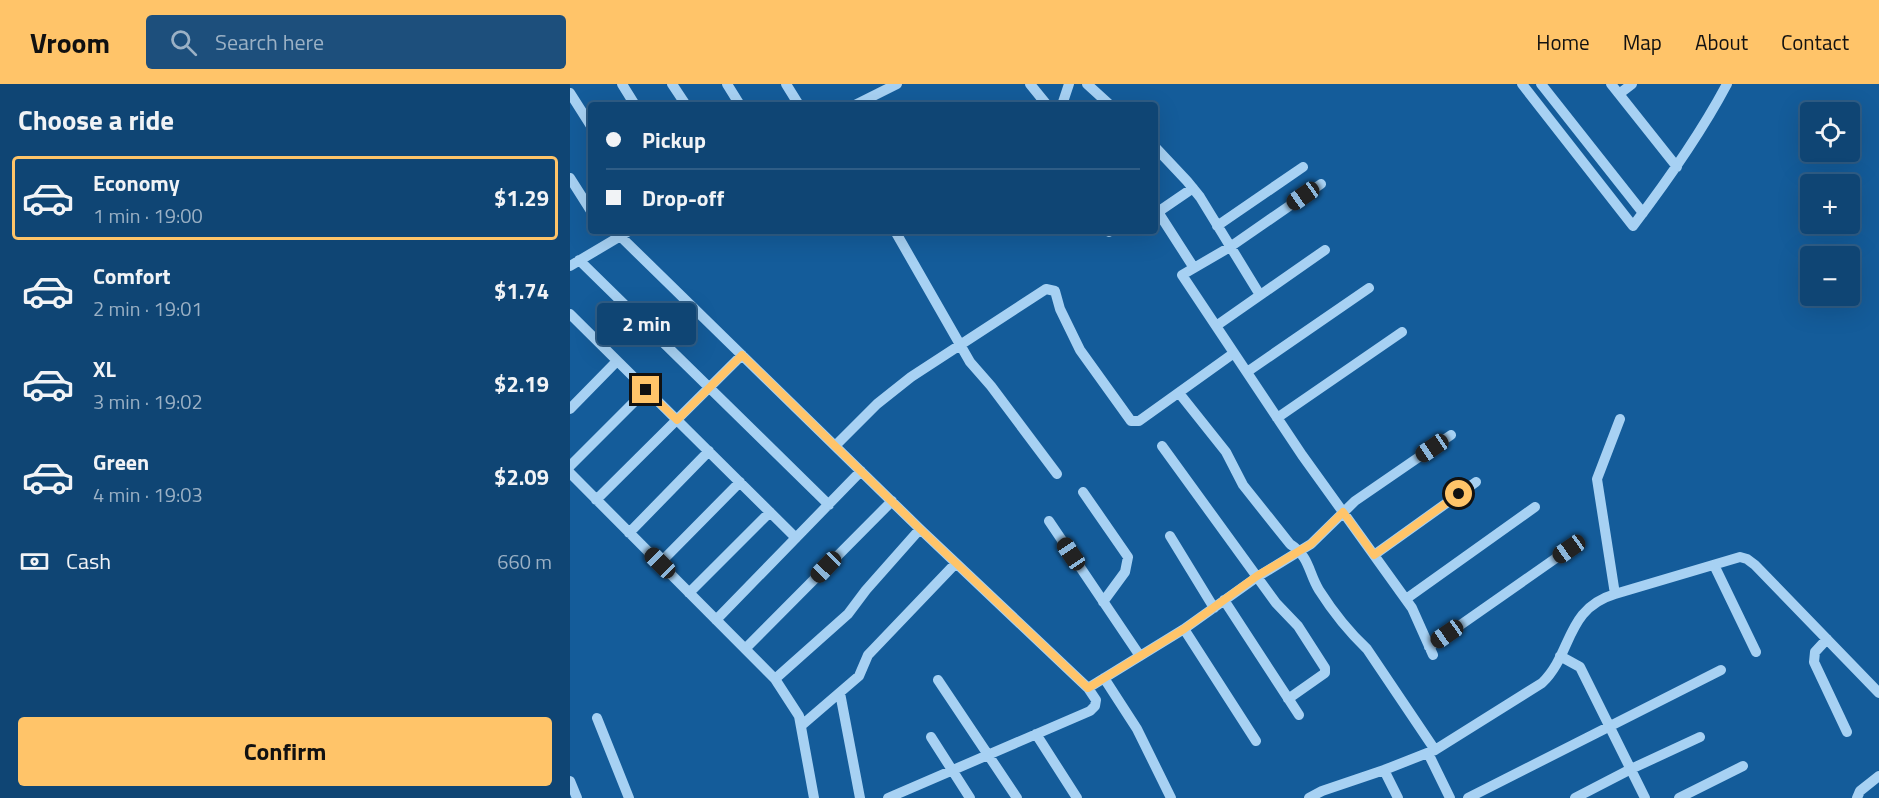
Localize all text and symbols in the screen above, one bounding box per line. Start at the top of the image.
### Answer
search box [146,15,566,69]
text: Vroom [30,21,110,64]
text: Search here [215,25,324,59]
icon: search [167,26,200,59]
text: Home [1536,26,1590,58]
text: Map [1623,26,1662,58]
text: About [1695,26,1748,58]
text: Contact [1781,26,1849,58]
text: Choose a ride [18,99,174,140]
map controls [1800,102,1860,306]
button: locate [1800,102,1860,162]
text: Pickup [642,123,706,157]
text: Economy [93,166,180,200]
icon: car [21,171,75,225]
button: + [1800,174,1860,234]
car [1283,178,1323,214]
text: $1.29 [494,181,549,215]
text: Drop-off [642,181,724,215]
text: 1 min · 19:00 [93,200,203,231]
button: − [1800,246,1860,306]
text: Comfort [93,259,171,293]
icon: car [21,264,75,318]
text: $1.74 [494,274,549,308]
text: 2 min · 19:01 [93,293,203,324]
callout: 2 min [596,303,695,345]
text: 2 min [622,308,671,339]
text: XL [93,352,116,386]
icon: car [21,357,75,411]
text: $2.19 [494,367,549,401]
route end [632,376,659,403]
text: 3 min · 19:02 [93,386,203,417]
car [1412,430,1452,466]
text: Green [93,445,149,479]
icon: car [21,450,75,504]
text: $2.09 [494,460,549,494]
text: 4 min · 19:03 [93,479,203,510]
route start [1445,480,1472,507]
car [1549,531,1589,567]
car [1053,534,1089,574]
text: Cash [66,544,111,578]
car [641,544,679,582]
icon: cash [18,545,51,578]
text: 660 m [497,546,552,577]
car [807,548,845,586]
car [1427,616,1467,652]
button: Confirm [18,717,552,786]

